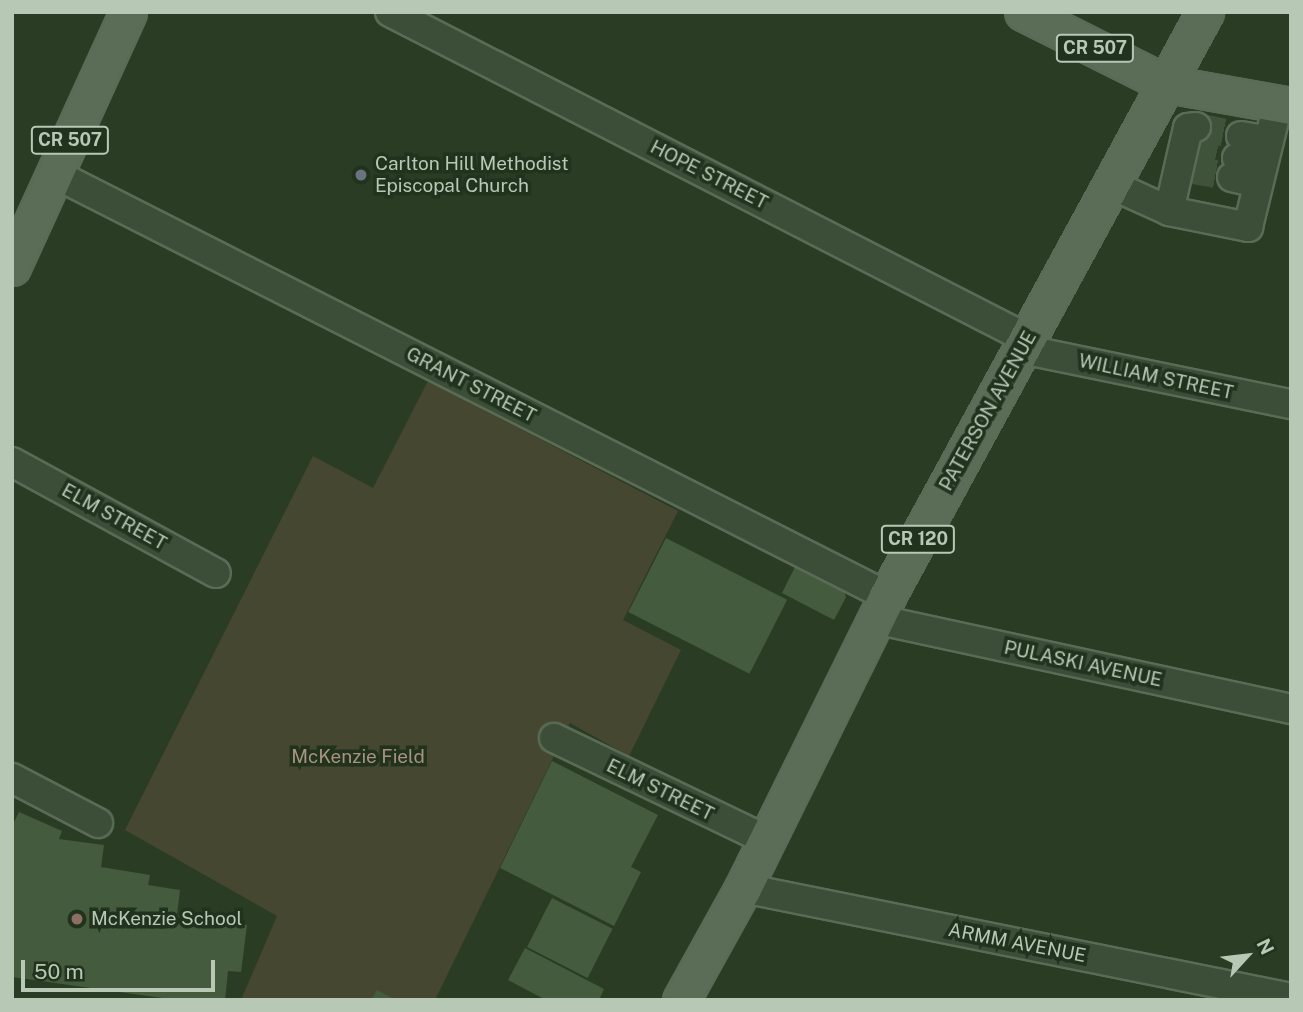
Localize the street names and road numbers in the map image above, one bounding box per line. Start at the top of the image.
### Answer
road number: CR 507 [1055,33,1135,62]
road number: CR 507 [30,125,110,154]
street label: HOPE STREET [646,136,772,214]
street label: PATERSON AVENUE [935,327,1041,495]
street label: GRANT STREET [402,343,540,427]
street label: WILLIAM STREET [1077,349,1235,405]
street label: ELM STREET [58,479,170,555]
road number: CR 120 [880,524,956,554]
street label: PULASKI AVENUE [1002,636,1164,692]
street label: ELM STREET [603,754,717,826]
street label: ARMM AVENUE [946,918,1088,968]

